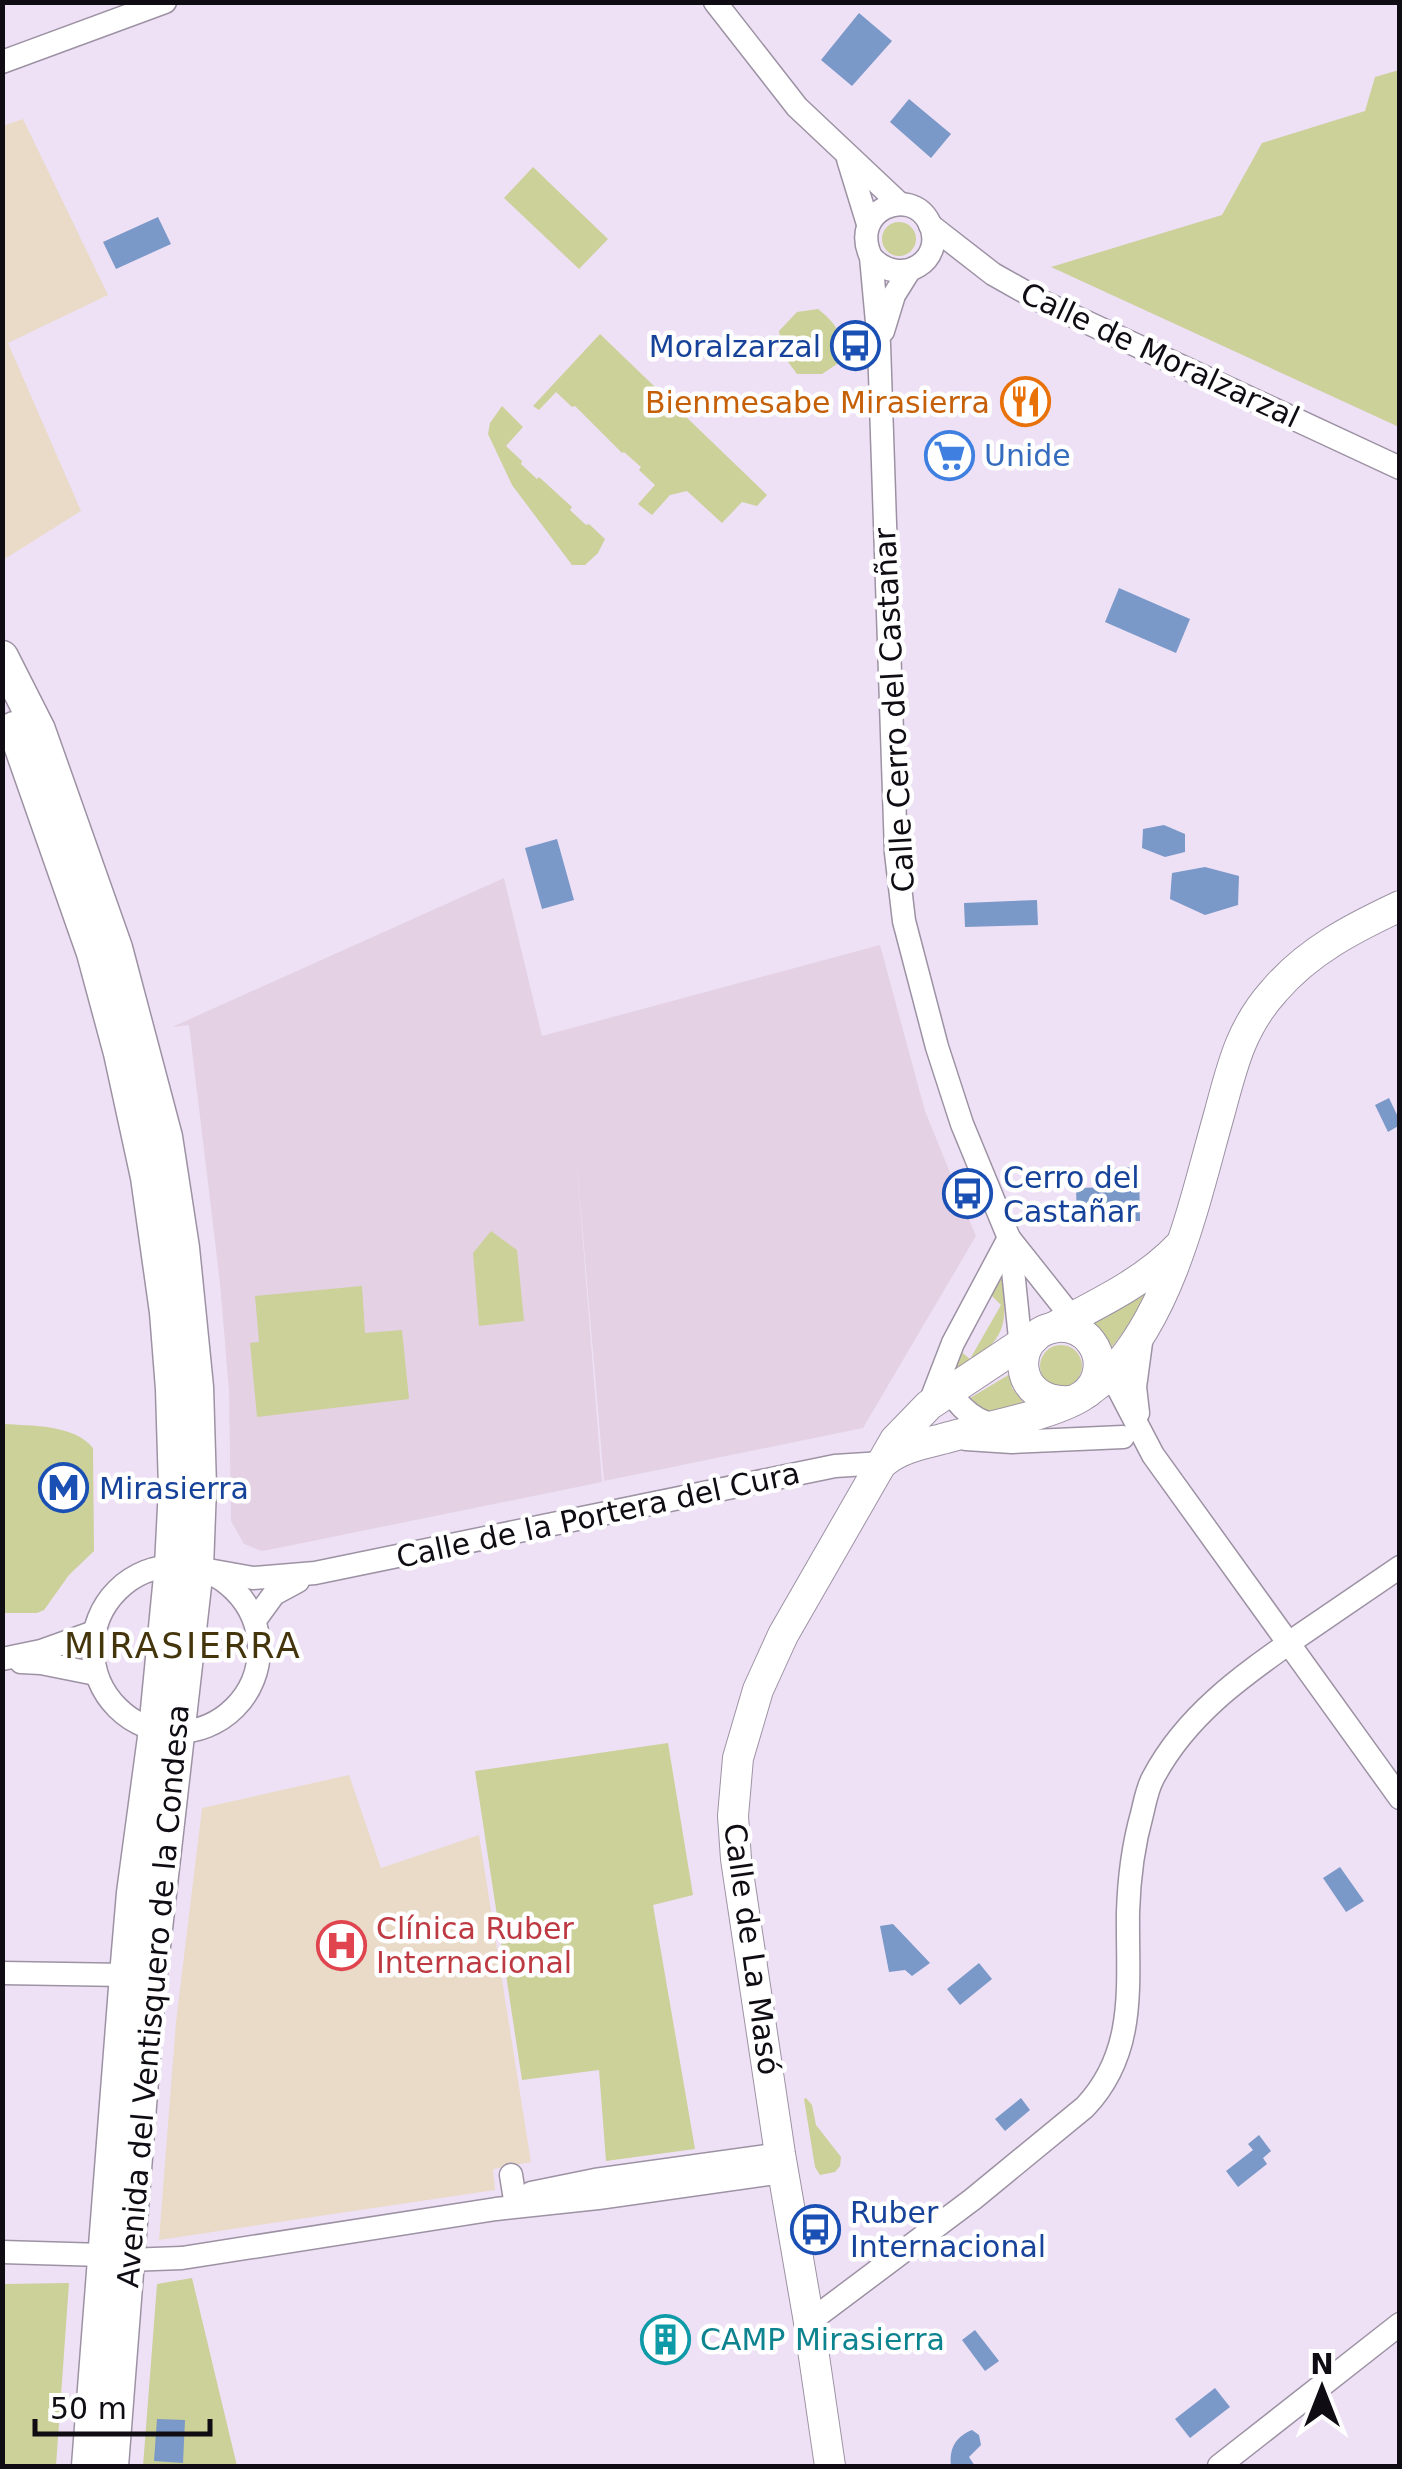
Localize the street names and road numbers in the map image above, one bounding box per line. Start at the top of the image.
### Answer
street label: Calle de Moralzarzal [1015,275,1305,435]
street label: Calle Cerro del Castañar [867,526,921,893]
street label: Calle de la Portera del Cura [393,1455,803,1575]
street label: Avenida del Ventisquero de la Condesa [110,1703,196,2289]
street label: Calle de La Masó [717,1821,787,2077]

